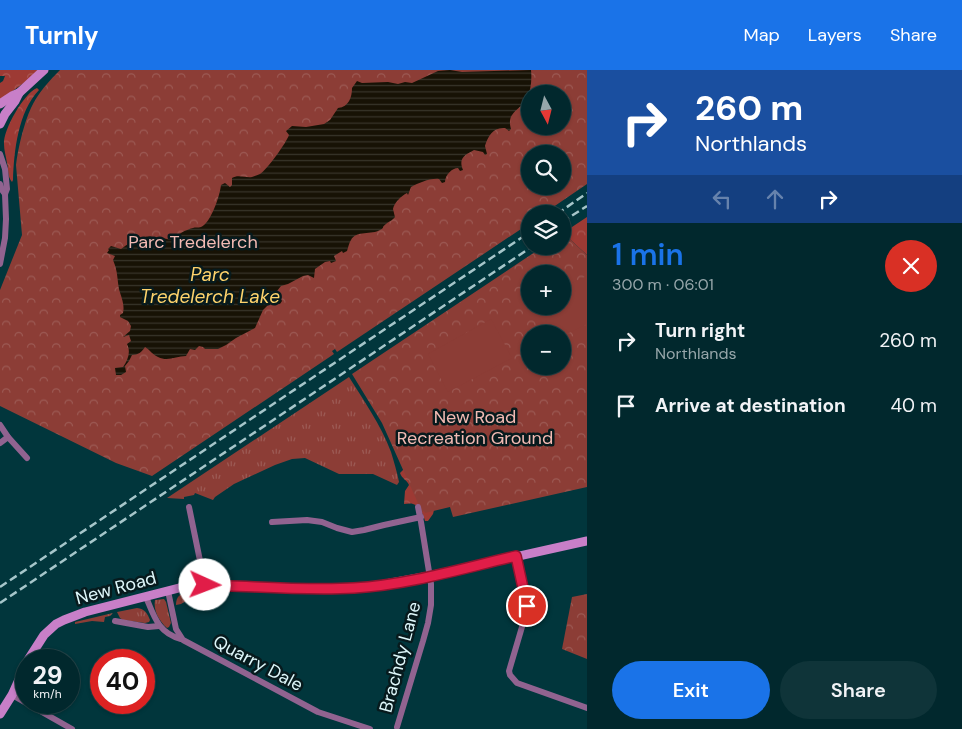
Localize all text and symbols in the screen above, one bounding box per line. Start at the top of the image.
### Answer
text: Turnly [25,20,98,51]
text: Map [744,23,780,47]
text: Layers [808,23,862,47]
text: Share [890,23,937,47]
north arrow [521,85,571,135]
map controls [521,85,571,375]
text: 260 m [695,85,803,131]
icon: right [612,90,677,155]
text: Northlands [695,129,807,158]
button: search [521,145,571,195]
icon: left [708,185,736,213]
icon: ahead [761,185,789,213]
icon: right [814,185,842,213]
button: layers [521,205,571,255]
park label: Parc Tredelerch [128,230,258,254]
text: 1 min [612,235,684,274]
button: close [885,240,937,292]
water label: Parc Tredelerch Lake [140,262,280,309]
button: + [521,265,571,315]
text: 300 m · 06:01 [612,274,714,295]
text: Turn right [655,318,745,343]
button: − [521,325,571,375]
icon: right [612,327,640,355]
text: 260 m [879,328,937,353]
text: Northlands [655,343,736,364]
icon: arrive [612,392,640,420]
text: Arrive at destination [655,393,846,418]
text: 40 m [890,393,937,418]
park label: New Road Recreation Ground [397,405,553,450]
position arrow [178,558,230,610]
street label: New Road [73,566,159,610]
pin [506,585,548,627]
icon: arrive [513,592,541,620]
street label: Brachdy Lane [374,599,426,715]
street label: Quarry Dale [209,629,307,697]
speed limit sign: 40 [90,649,155,714]
text: 29 [32,659,63,692]
button: Exit [612,661,770,719]
button: Share [780,661,937,719]
text: km/h [33,686,62,702]

